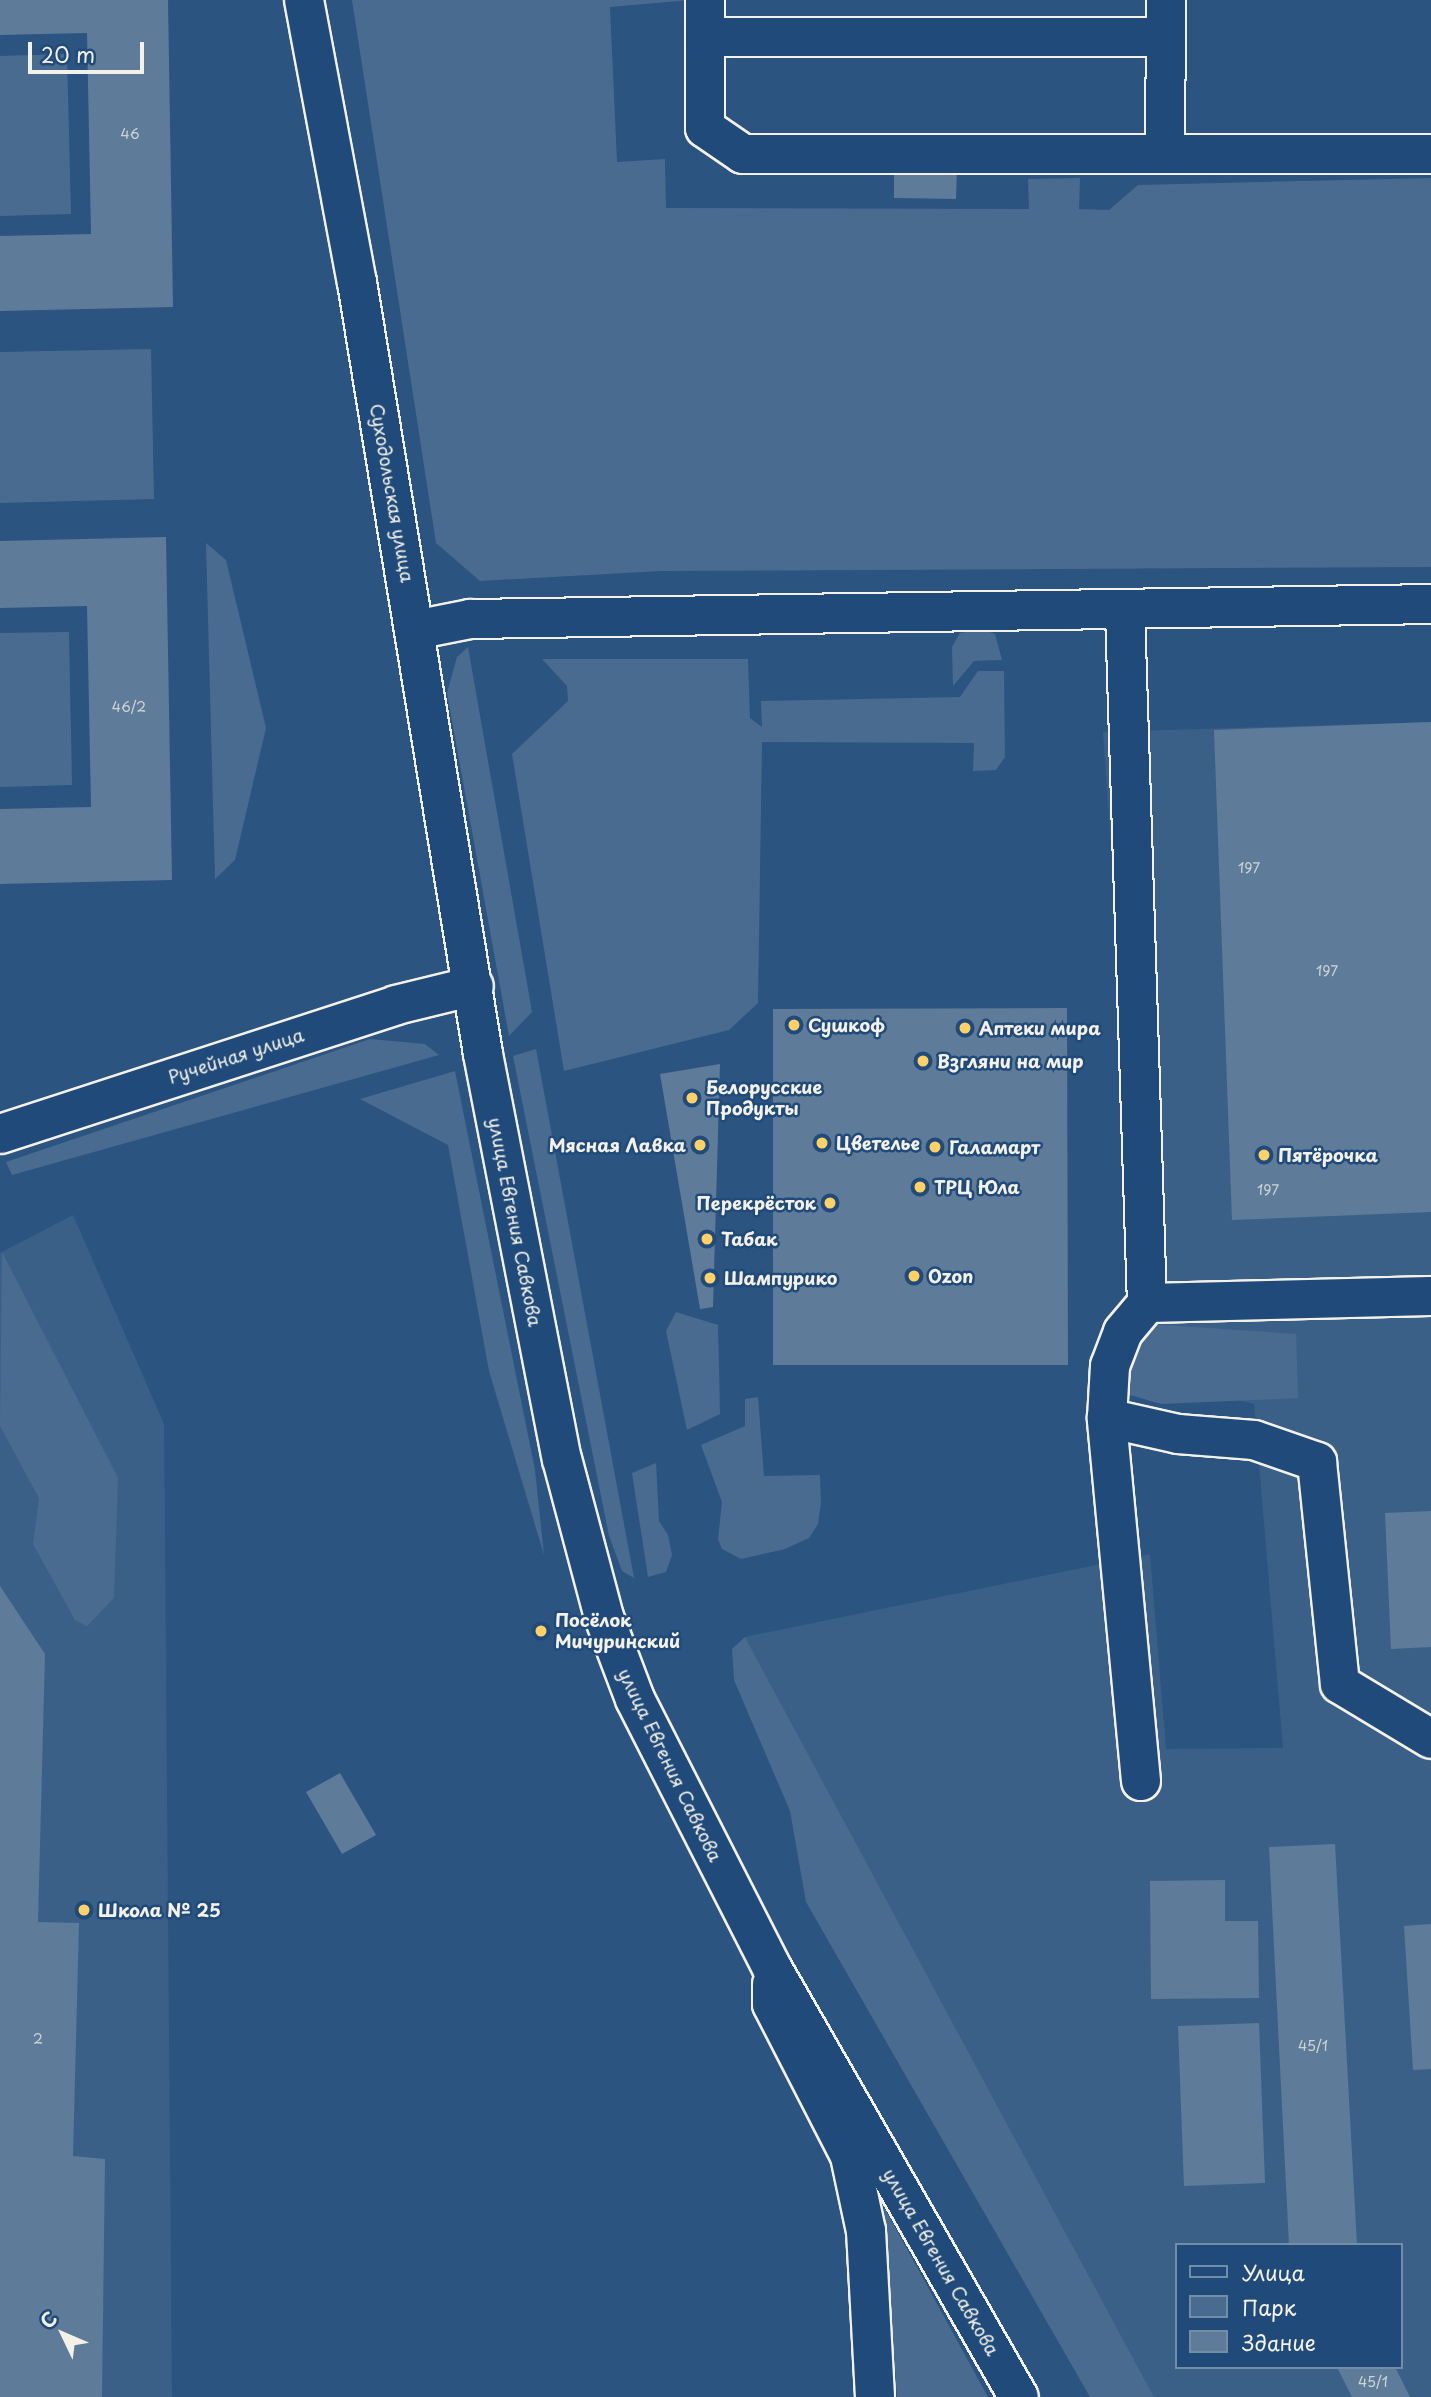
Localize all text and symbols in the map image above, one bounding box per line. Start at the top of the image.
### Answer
scale bar [32,28,147,72]
text: 20 m [41,38,95,70]
house number: 46 [120,126,140,142]
street label: Суходольская улица [366,401,418,585]
house number: 46/2 [112,699,146,715]
house number: 197 [1238,860,1260,876]
house number: 197 [1316,963,1338,979]
place label: Сушкоф [808,1014,885,1036]
marker: Сушкоф [786,1017,802,1033]
place label: Аптеки мира [979,1017,1102,1039]
marker: Аптеки мира [957,1020,973,1036]
street label: Ручейная улица [165,1024,307,1088]
place label: Взгляни на мир [937,1050,1084,1072]
marker: Взгляни на мир [915,1053,931,1069]
place label: Белорусские Продукты [706,1077,822,1120]
marker: Белорусские Продукты [684,1090,700,1106]
street label: улица Евгения Савкова [484,1115,546,1329]
place label: Цветелье [836,1132,920,1154]
place label: Мясная Лавка [549,1134,686,1156]
marker: Цветелье [814,1135,830,1151]
place label: Галамарт [949,1136,1040,1158]
marker: Мясная Лавка [692,1137,708,1153]
marker: Галамарт [927,1139,943,1155]
place label: Пятёрочка [1278,1144,1378,1166]
marker: Пятёрочка [1256,1147,1272,1163]
place label: ТРЦ Юла [934,1176,1021,1198]
marker: ТРЦ Юла [912,1179,928,1195]
house number: 197 [1257,1182,1279,1198]
place label: Перекрёсток [697,1192,816,1214]
marker: Перекрёсток [822,1195,838,1211]
place label: Табак [721,1228,777,1250]
marker: Табак [699,1231,715,1247]
place label: Ozon [928,1265,973,1287]
place label: Шампурико [724,1267,837,1289]
marker: Ozon [906,1268,922,1284]
marker: Шампурико [702,1270,718,1286]
place label: Посёлок Мичуринский [555,1610,680,1652]
marker: Посёлок Мичуринский [533,1623,549,1639]
street label: улица Евгения Савкова [614,1665,726,1865]
place label: Школа № 25 [98,1899,221,1921]
marker: Школа № 25 [76,1902,92,1918]
house number: 2 [33,2031,43,2047]
house number: 45/1 [1298,2038,1328,2054]
street label: улица Евгения Савкова [878,2164,1004,2360]
legend [1176,2243,1403,2369]
text: Улица [1242,2256,1305,2288]
text: Парк [1242,2291,1296,2323]
north arrow [28,2299,98,2369]
text: С [33,2305,63,2334]
text: Здание [1242,2326,1316,2358]
house number: 45/1 [1358,2374,1388,2390]

